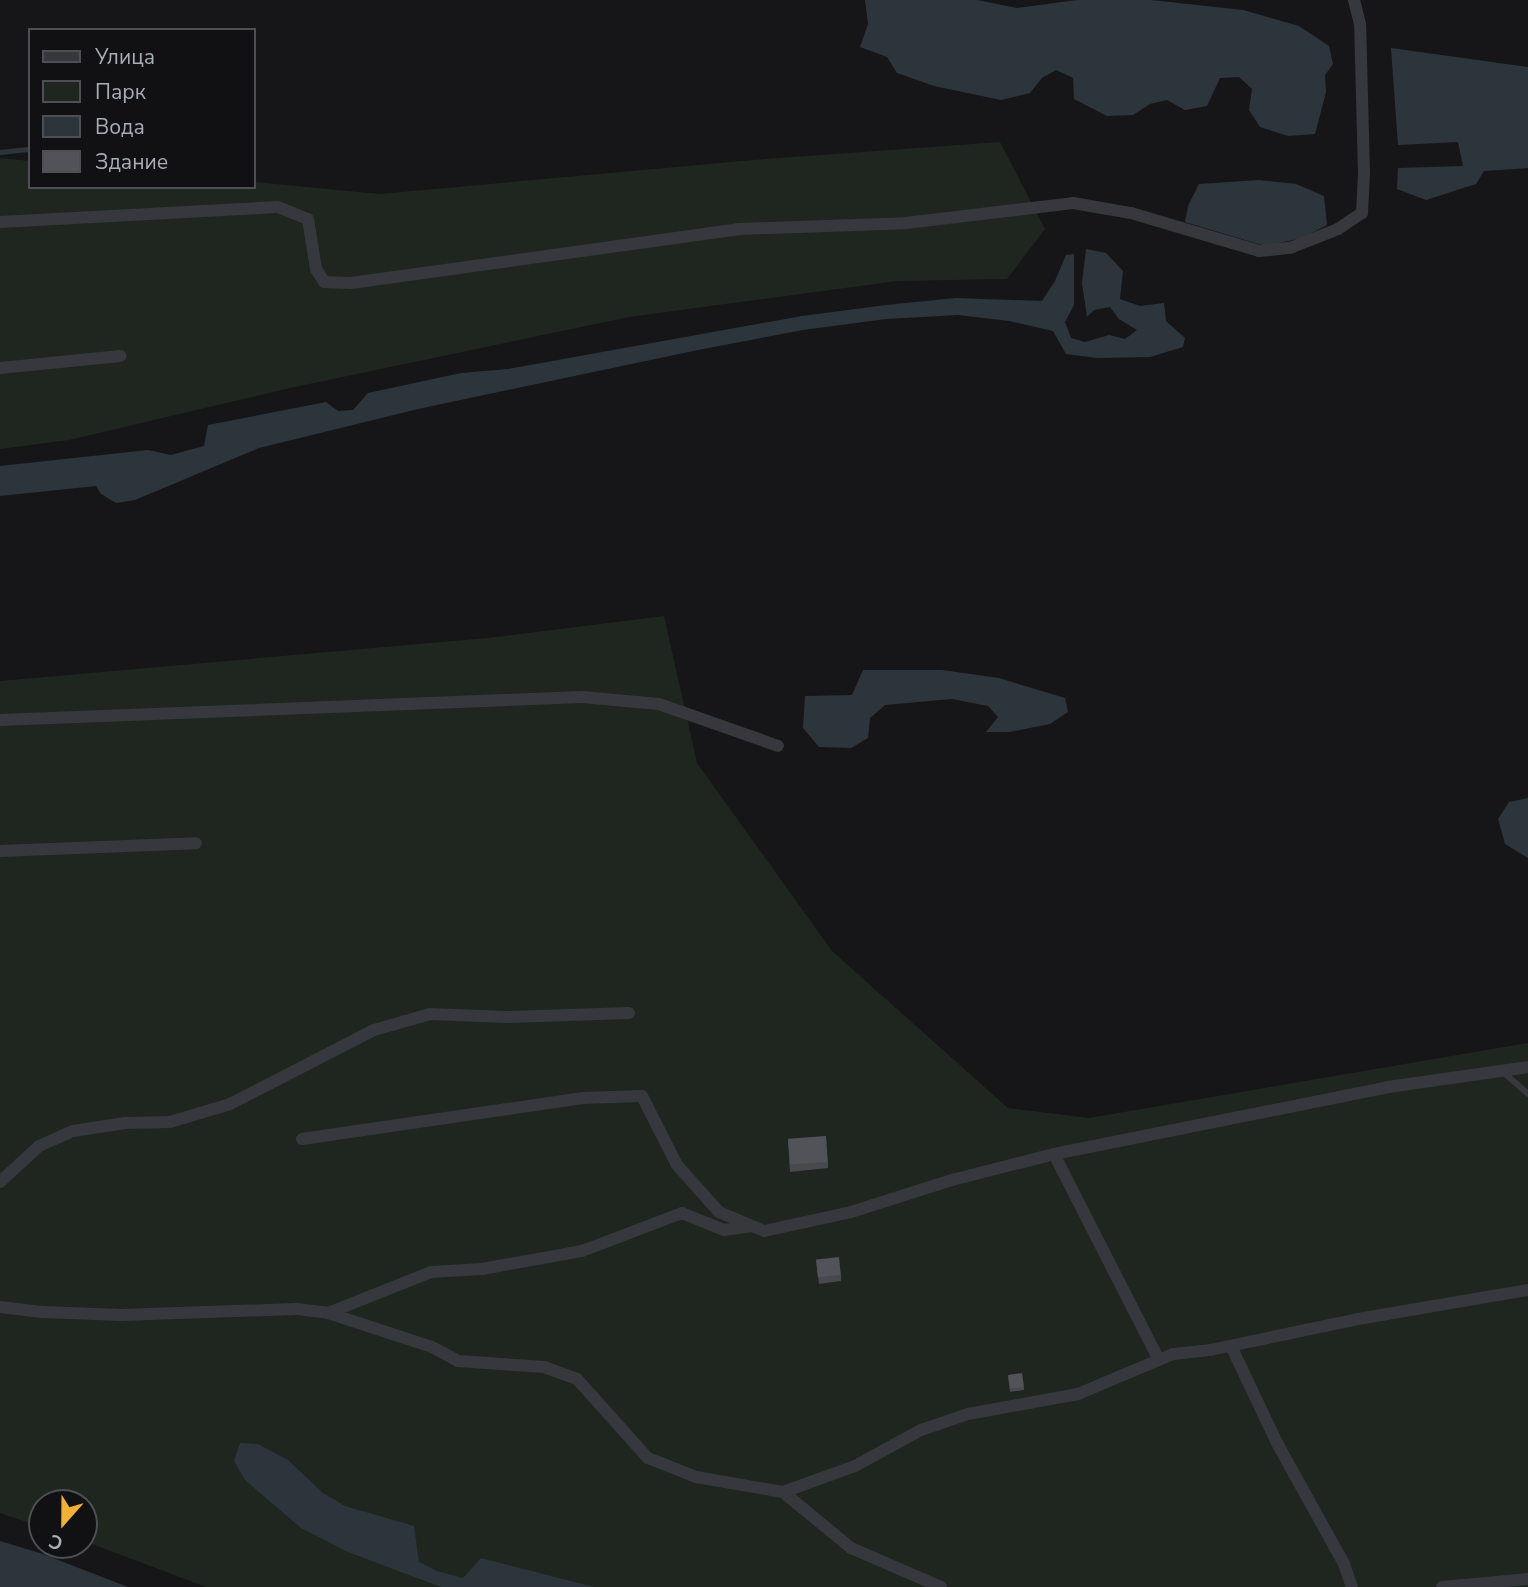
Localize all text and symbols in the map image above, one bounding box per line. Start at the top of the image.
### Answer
legend [28,28,256,189]
text: Улица [95,43,155,71]
text: Парк [95,78,146,106]
text: Вода [95,113,145,141]
text: Здание [95,148,168,176]
north arrow [28,1489,98,1559]
text: С [46,1527,67,1556]

